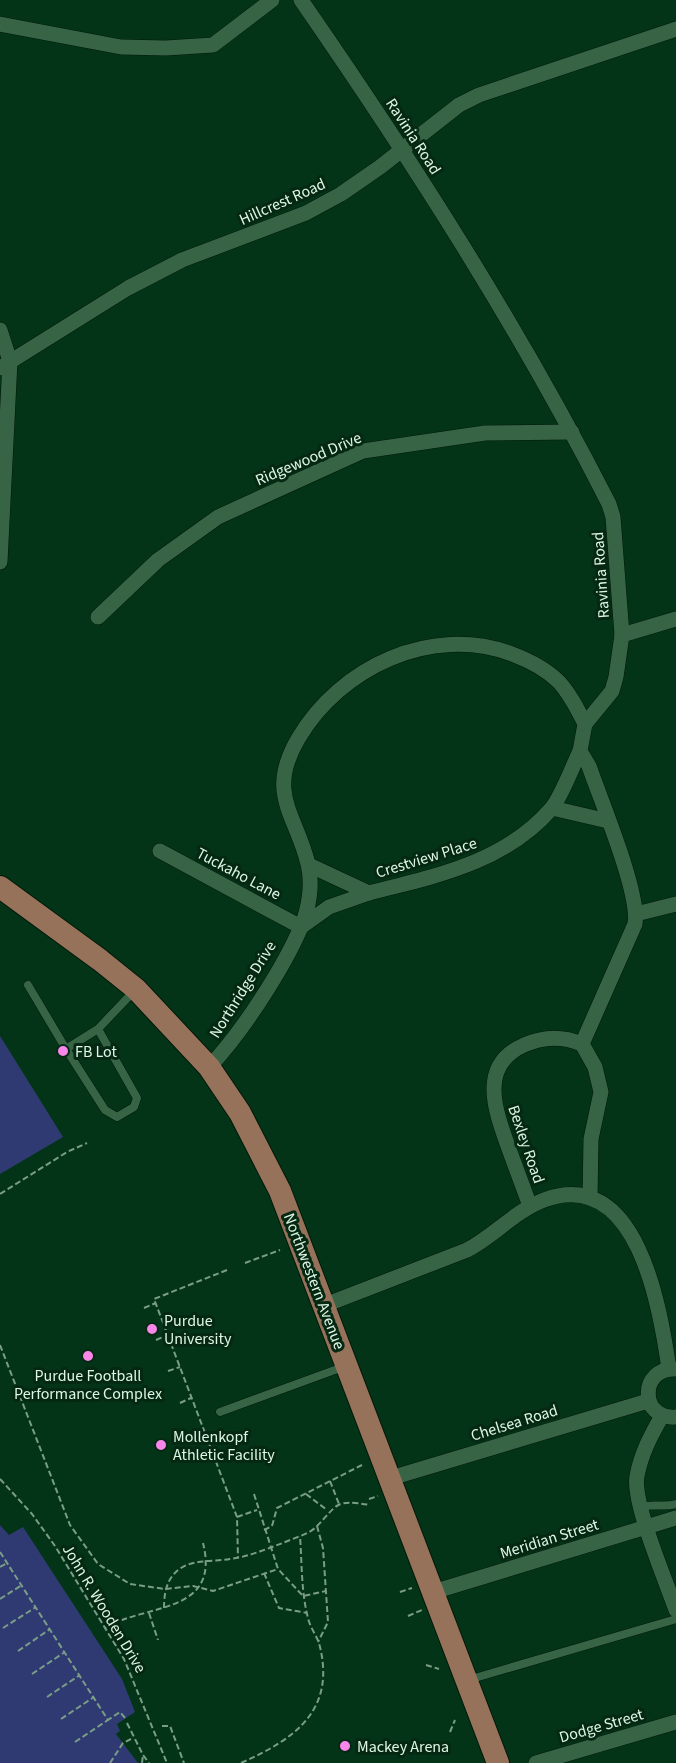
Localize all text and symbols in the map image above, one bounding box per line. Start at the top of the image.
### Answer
street label: Ravinia Road [380,94,446,179]
street label: Hillcrest Road [236,173,329,231]
street label: Ridgewood Drive [252,427,365,491]
street label: Ravinia Road [587,531,615,619]
street label: Crestview Place [373,832,480,884]
street label: Tuckaho Lane [192,842,285,905]
street label: Northridge Drive [204,937,282,1042]
place label: FB Lot [75,1041,117,1063]
marker: FB Lot [56,1044,70,1058]
street label: Bexley Road [502,1102,550,1186]
street label: Northwestern Avenue [278,1210,350,1353]
place label: Purdue University [164,1310,232,1350]
marker: Purdue University [145,1322,159,1336]
marker: Purdue Football Performance Complex [81,1349,95,1363]
place label: Purdue Football Performance Complex [14,1365,162,1405]
street label: Chelsea Road [468,1399,560,1447]
place label: Mollenkopf Athletic Facility [173,1426,275,1466]
marker: Mollenkopf Athletic Facility [154,1438,168,1452]
street label: Meridian Street [497,1513,602,1564]
street label: John R. Wooden Drive [57,1540,151,1677]
street label: Dodge Street [557,1703,646,1748]
place label: Mackey Arena [357,1736,449,1758]
marker: Mackey Arena [338,1739,352,1753]

